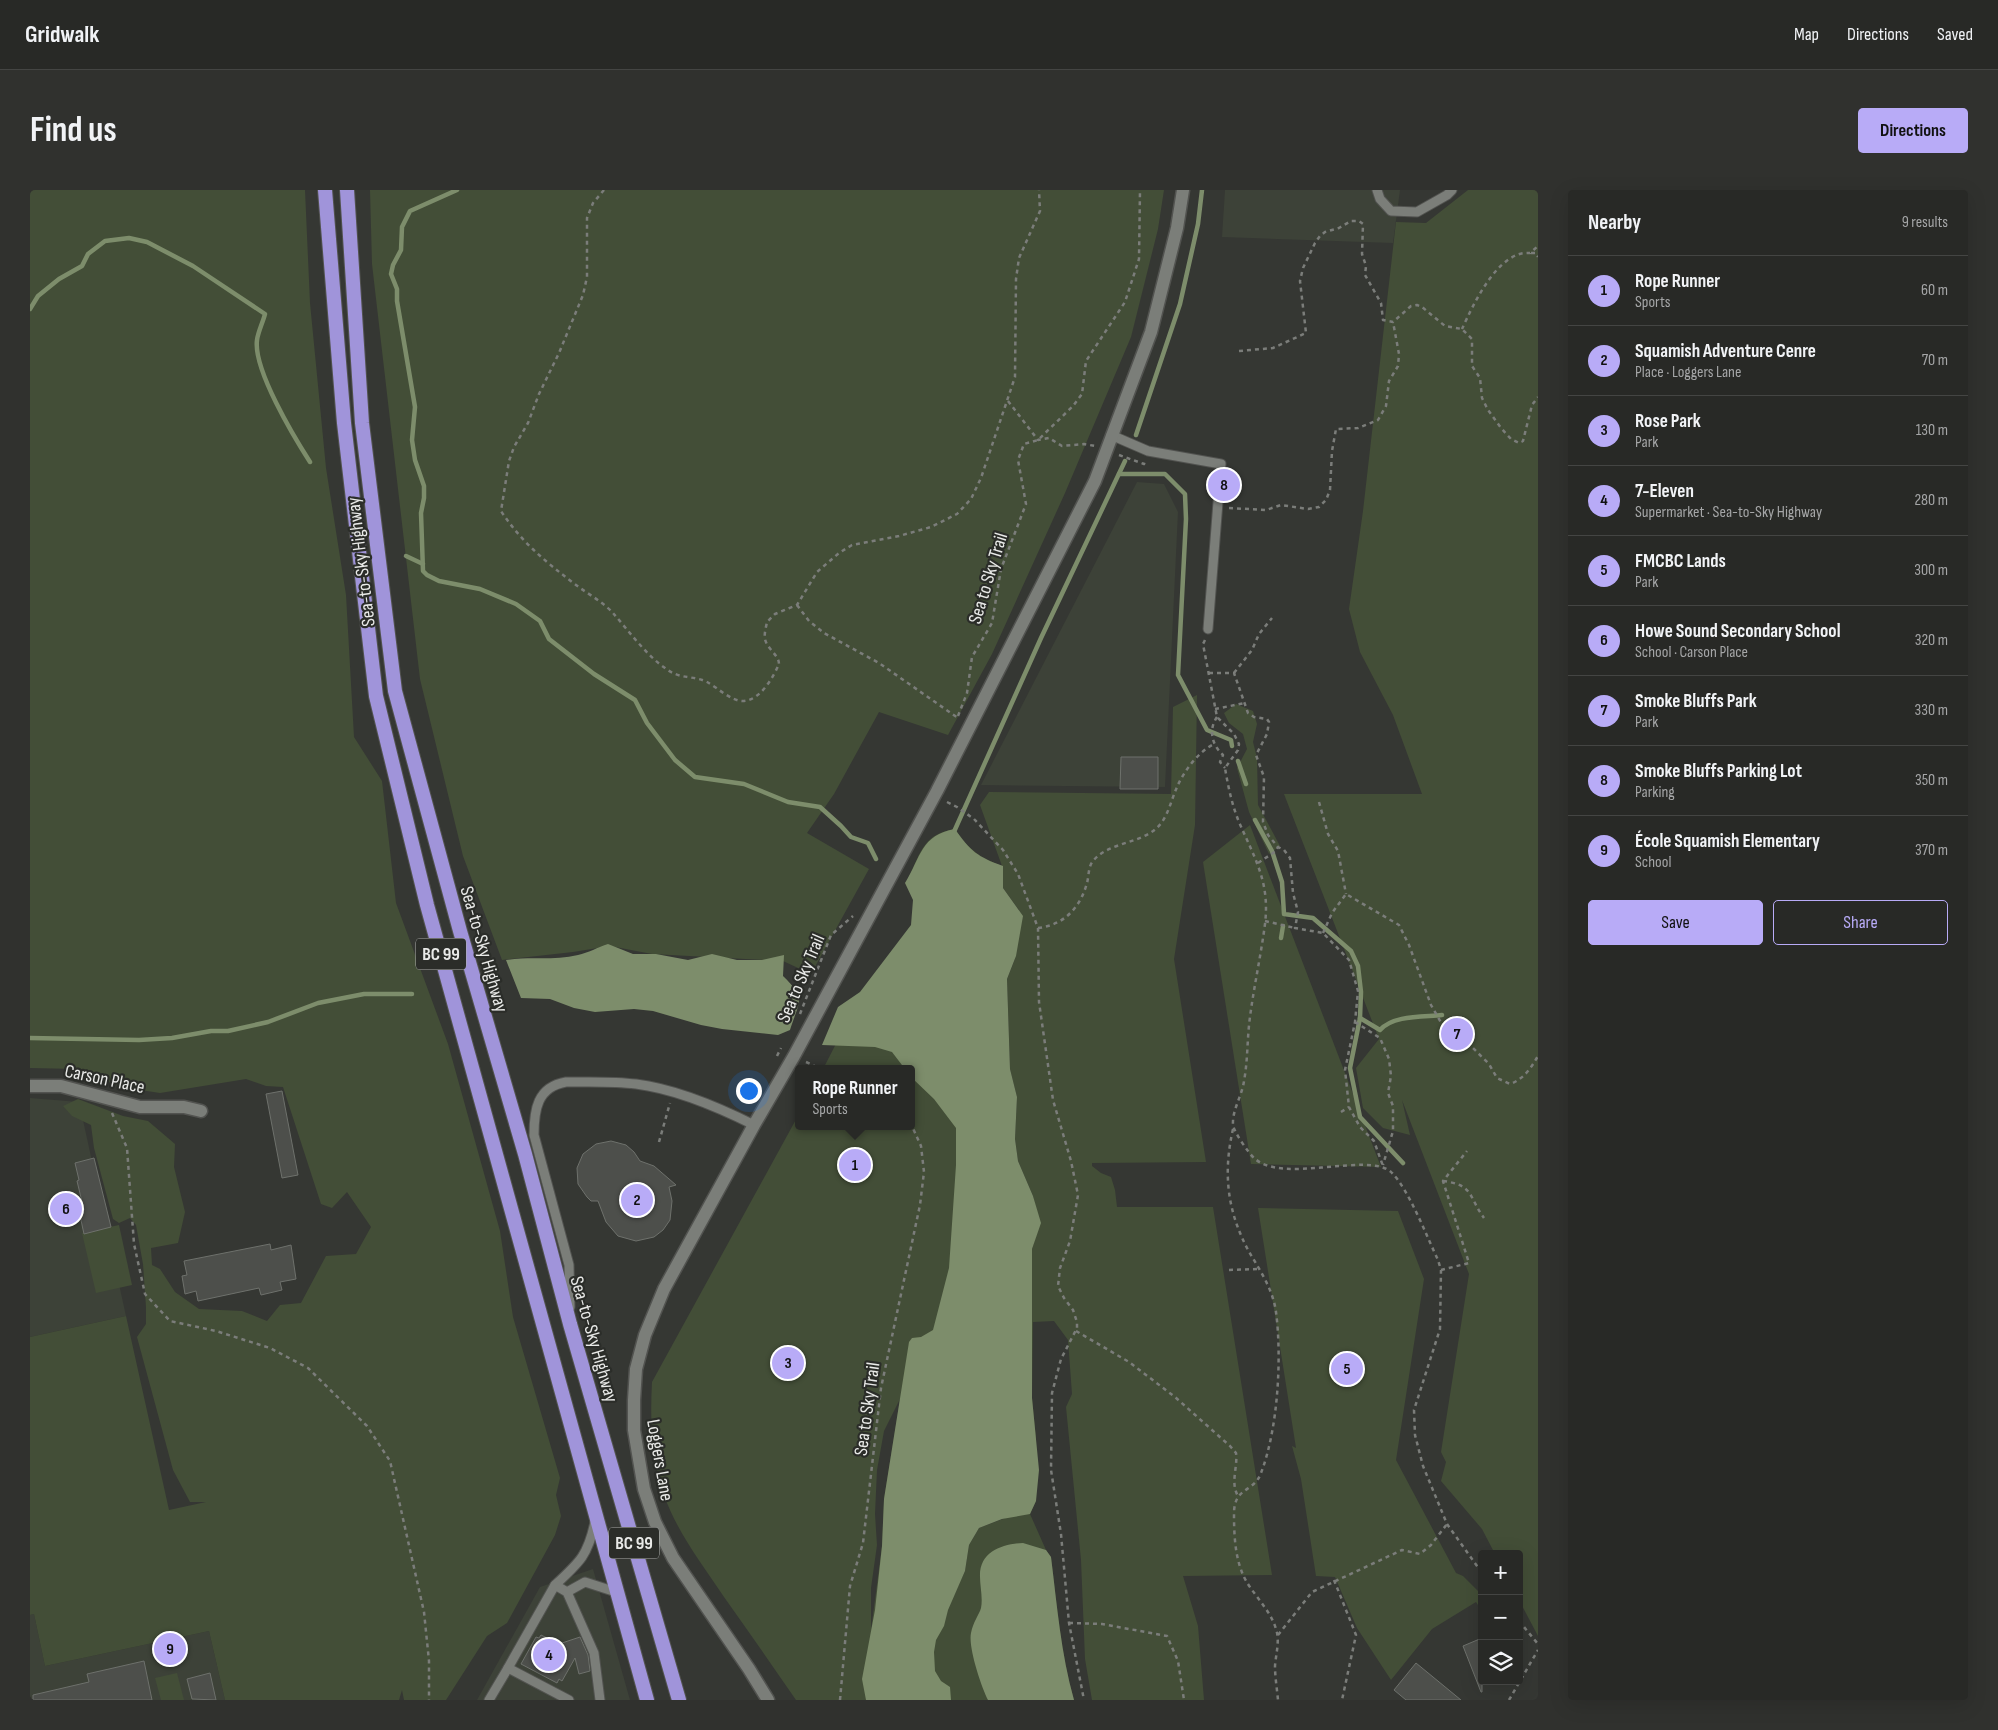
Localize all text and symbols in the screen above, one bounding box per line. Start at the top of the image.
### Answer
text: Gridwalk [25,20,99,49]
text: Map [1794,24,1819,45]
text: Directions [1847,24,1909,45]
text: Saved [1937,24,1973,45]
button: Directions [1858,108,1968,153]
text: Find us [30,109,117,152]
text: Nearby [1588,210,1641,235]
text: 9 results [1902,213,1948,232]
text: Rope Runner [1635,270,1720,293]
text: 1 [1601,281,1607,300]
text: 60 m [1921,281,1948,300]
text: Sports [1635,293,1670,312]
text: Squamish Adventure Cenre [1635,340,1816,363]
text: 2 [1600,351,1608,370]
text: 70 m [1922,351,1948,370]
text: Place · Loggers Lane [1635,363,1741,382]
text: Rose Park [1635,410,1701,433]
text: 3 [1600,421,1608,440]
text: 130 m [1916,421,1948,440]
text: Park [1635,433,1658,452]
pin: 8 [1208,466,1240,504]
text: 7-Eleven [1635,480,1694,503]
text: 4 [1600,491,1608,510]
text: 280 m [1914,491,1948,510]
street label: Sea-to-Sky Highway [342,495,381,628]
text: Supermarket · Sea-to-Sky Highway [1635,503,1822,522]
street label: Sea to Sky Trail [964,530,1013,627]
text: FMCBC Lands [1635,550,1726,573]
text: 5 [1600,561,1608,580]
text: 300 m [1914,561,1948,580]
text: Park [1635,573,1658,592]
text: Howe Sound Secondary School [1635,620,1841,643]
text: 6 [1600,631,1608,650]
text: 320 m [1915,631,1948,650]
text: School · Carson Place [1635,643,1748,662]
text: Smoke Bluffs Park [1635,690,1757,713]
text: 7 [1601,701,1607,720]
text: 330 m [1915,701,1948,720]
text: Park [1635,713,1658,732]
text: Smoke Bluffs Parking Lot [1635,760,1802,783]
text: 8 [1600,771,1608,790]
text: 350 m [1915,771,1948,790]
text: Parking [1635,783,1675,802]
text: École Squamish Elementary [1635,830,1820,853]
text: 9 [1600,841,1608,860]
text: 370 m [1915,841,1948,860]
text: School [1635,853,1671,872]
street label: Sea-to-Sky Highway [455,884,513,1016]
button: Save [1588,900,1763,945]
button: Share [1773,900,1948,945]
street label: Sea to Sky Trail [772,931,830,1026]
road number: BC 99 [416,939,466,970]
pin: 7 [1441,1015,1473,1053]
street label: Carson Place [63,1060,147,1099]
popup [795,1065,915,1130]
text: Rope Runner [812,1077,898,1100]
your location [736,1078,762,1104]
text: Sports [812,1100,848,1119]
pin: 1 [839,1146,871,1184]
pin: 2 [621,1181,653,1219]
pin: 6 [50,1190,82,1228]
street label: Sea-to-Sky Highway [565,1274,623,1406]
pin: 3 [772,1344,804,1382]
pin: 5 [1331,1350,1363,1388]
street label: Sea to Sky Trail [850,1361,885,1457]
street label: Loggers Lane [641,1418,678,1503]
road number: BC 99 [609,1528,659,1559]
map controls [1478,1550,1523,1685]
button: + [1478,1550,1523,1595]
button: − [1478,1595,1523,1640]
pin: 9 [154,1630,186,1668]
pin: 4 [533,1636,565,1674]
button: layers [1478,1640,1523,1685]

